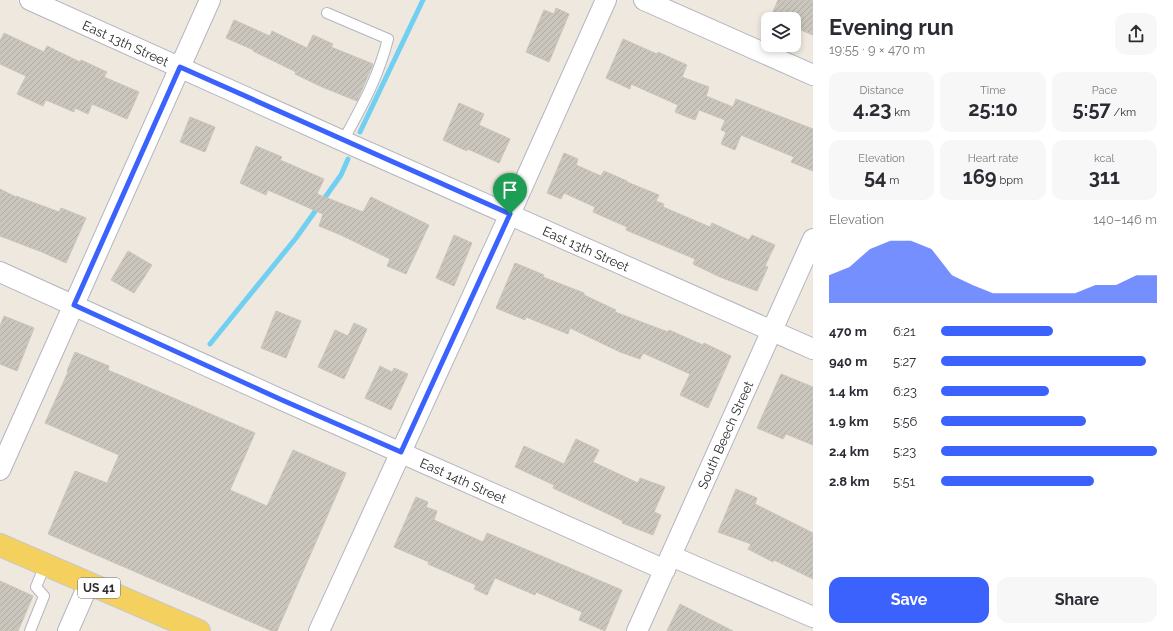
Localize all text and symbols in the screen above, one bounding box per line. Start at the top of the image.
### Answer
map controls [761,12,801,52]
button: layers [761,12,801,52]
button: share [1115,13,1157,55]
text: Evening run [829,14,954,40]
street label: East 13th Street [80,18,172,70]
text: 19:55 · 9 × 470 m [829,42,925,57]
text: Distance [860,84,904,97]
text: Time [980,84,1006,97]
text: Pace [1092,84,1117,97]
text: 4.23 [853,97,891,121]
text: 25:10 [968,97,1018,121]
text: 5:57 [1072,97,1111,121]
text: km [891,106,910,119]
text: /km [1111,106,1136,119]
text: Elevation [858,152,905,165]
text: Heart rate [968,152,1018,165]
text: kcal [1094,152,1115,165]
text: 54 [864,165,886,189]
text: 169 [963,165,997,189]
text: 311 [1089,165,1120,189]
pin [493,173,527,214]
text: m [886,174,899,187]
text: bpm [997,174,1023,187]
icon: arrive [499,179,521,201]
text: Elevation [829,212,884,227]
text: 140–146 m [1093,212,1157,227]
street label: East 13th Street [540,223,632,275]
text: 470 m [829,324,867,339]
text: 6:21 [893,324,916,339]
text: 940 m [829,354,867,369]
text: 5:27 [893,354,916,369]
street label: South Beech Street [695,378,757,491]
text: 1.4 km [829,384,868,399]
text: 6:23 [893,384,917,399]
text: 1.9 km [829,414,868,429]
text: 5:56 [893,414,917,429]
text: 2.4 km [829,444,869,459]
text: 5:23 [893,444,916,459]
street label: East 14th Street [418,455,509,507]
text: 2.8 km [829,474,870,489]
text: 5:51 [893,474,915,489]
button: Save [829,577,989,623]
button: Share [997,577,1157,623]
road number: US 41 [78,578,120,598]

